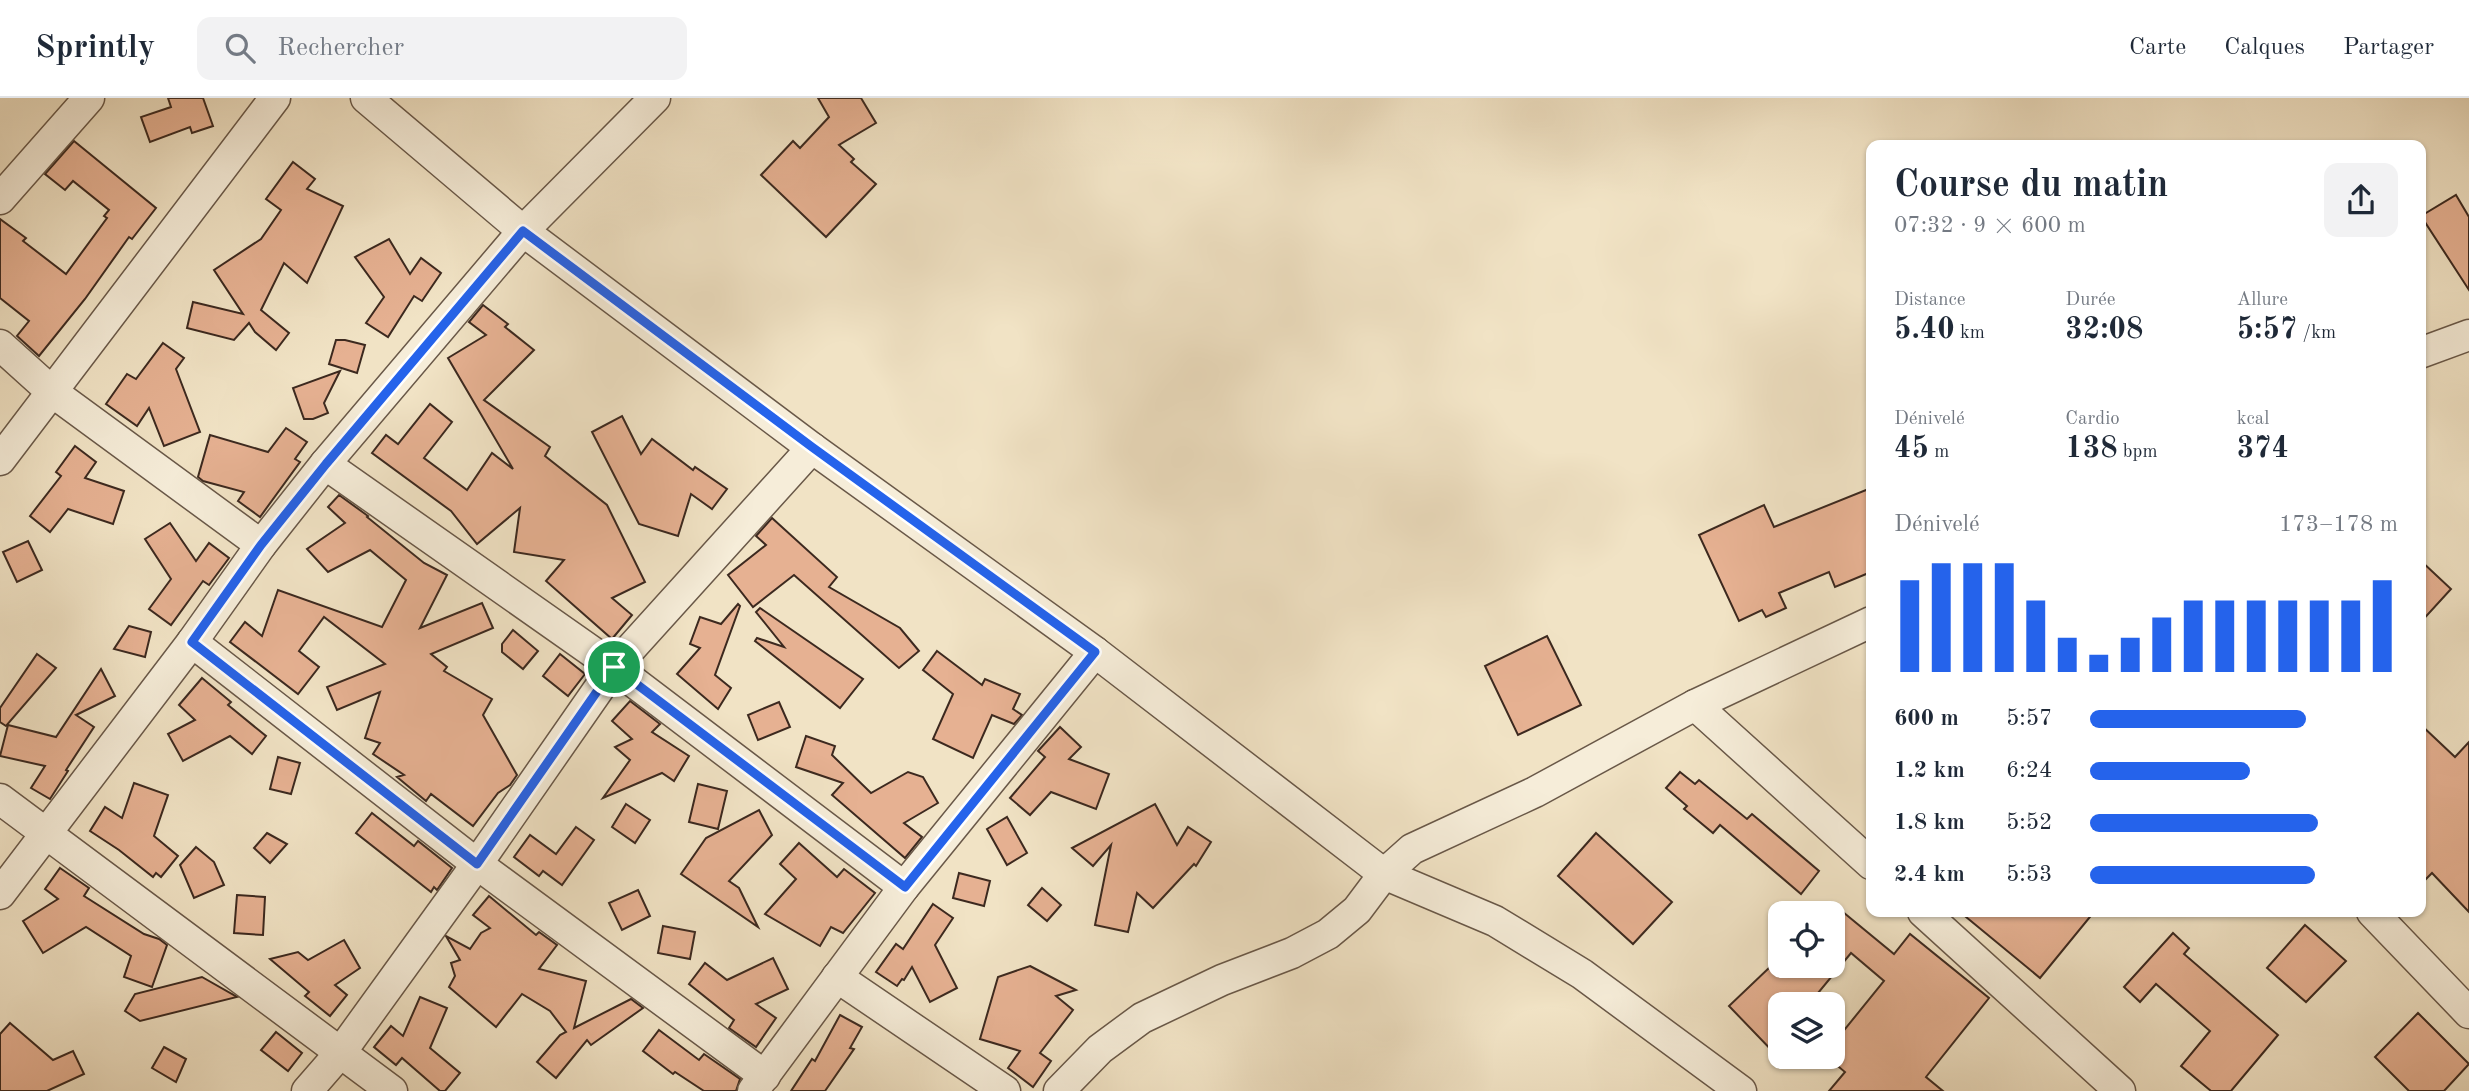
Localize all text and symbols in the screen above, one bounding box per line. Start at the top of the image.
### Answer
search box [197,17,687,80]
icon: search [221,29,259,67]
text: Sprintly [35,32,155,65]
text: Rechercher [277,35,404,61]
text: Carte [2129,36,2186,60]
text: Calques [2224,36,2305,60]
text: Partager [2343,36,2434,60]
button: share [2324,163,2398,237]
text: Course du matin [1894,167,2168,205]
text: 07:32 · 9 × 600 m [1894,214,2086,237]
text: Distance [1894,291,1966,310]
text: Durée [2065,291,2116,310]
text: Allure [2237,291,2288,310]
text: 5.40 [1894,315,1955,345]
text: 32:08 [2065,315,2143,345]
text: 5:57 [2237,315,2297,345]
text: km [1955,324,1985,343]
text: /km [2297,324,2336,343]
text: Dénivelé [1894,410,1965,429]
text: Cardio [2065,410,2120,429]
text: kcal [2237,410,2269,429]
text: 45 [1894,434,1929,464]
text: 138 [2065,434,2118,464]
text: 374 [2237,434,2289,464]
text: m [1929,443,1949,462]
text: bpm [2118,443,2158,462]
text: Dénivelé [1894,513,1980,536]
text: 173–178 m [2279,513,2398,536]
pin [584,637,644,697]
icon: arrive [595,648,633,686]
text: 600 m [1894,707,1959,730]
text: 5:57 [2006,707,2052,730]
text: 1.2 km [1894,759,1965,782]
text: 6:24 [2006,759,2052,782]
text: 1.8 km [1894,811,1965,834]
text: 5:52 [2006,811,2052,834]
text: 2.4 km [1894,863,1965,886]
text: 5:53 [2006,863,2052,886]
map controls [1768,901,1845,1069]
button: locate [1768,901,1845,978]
button: layers [1768,992,1845,1069]

